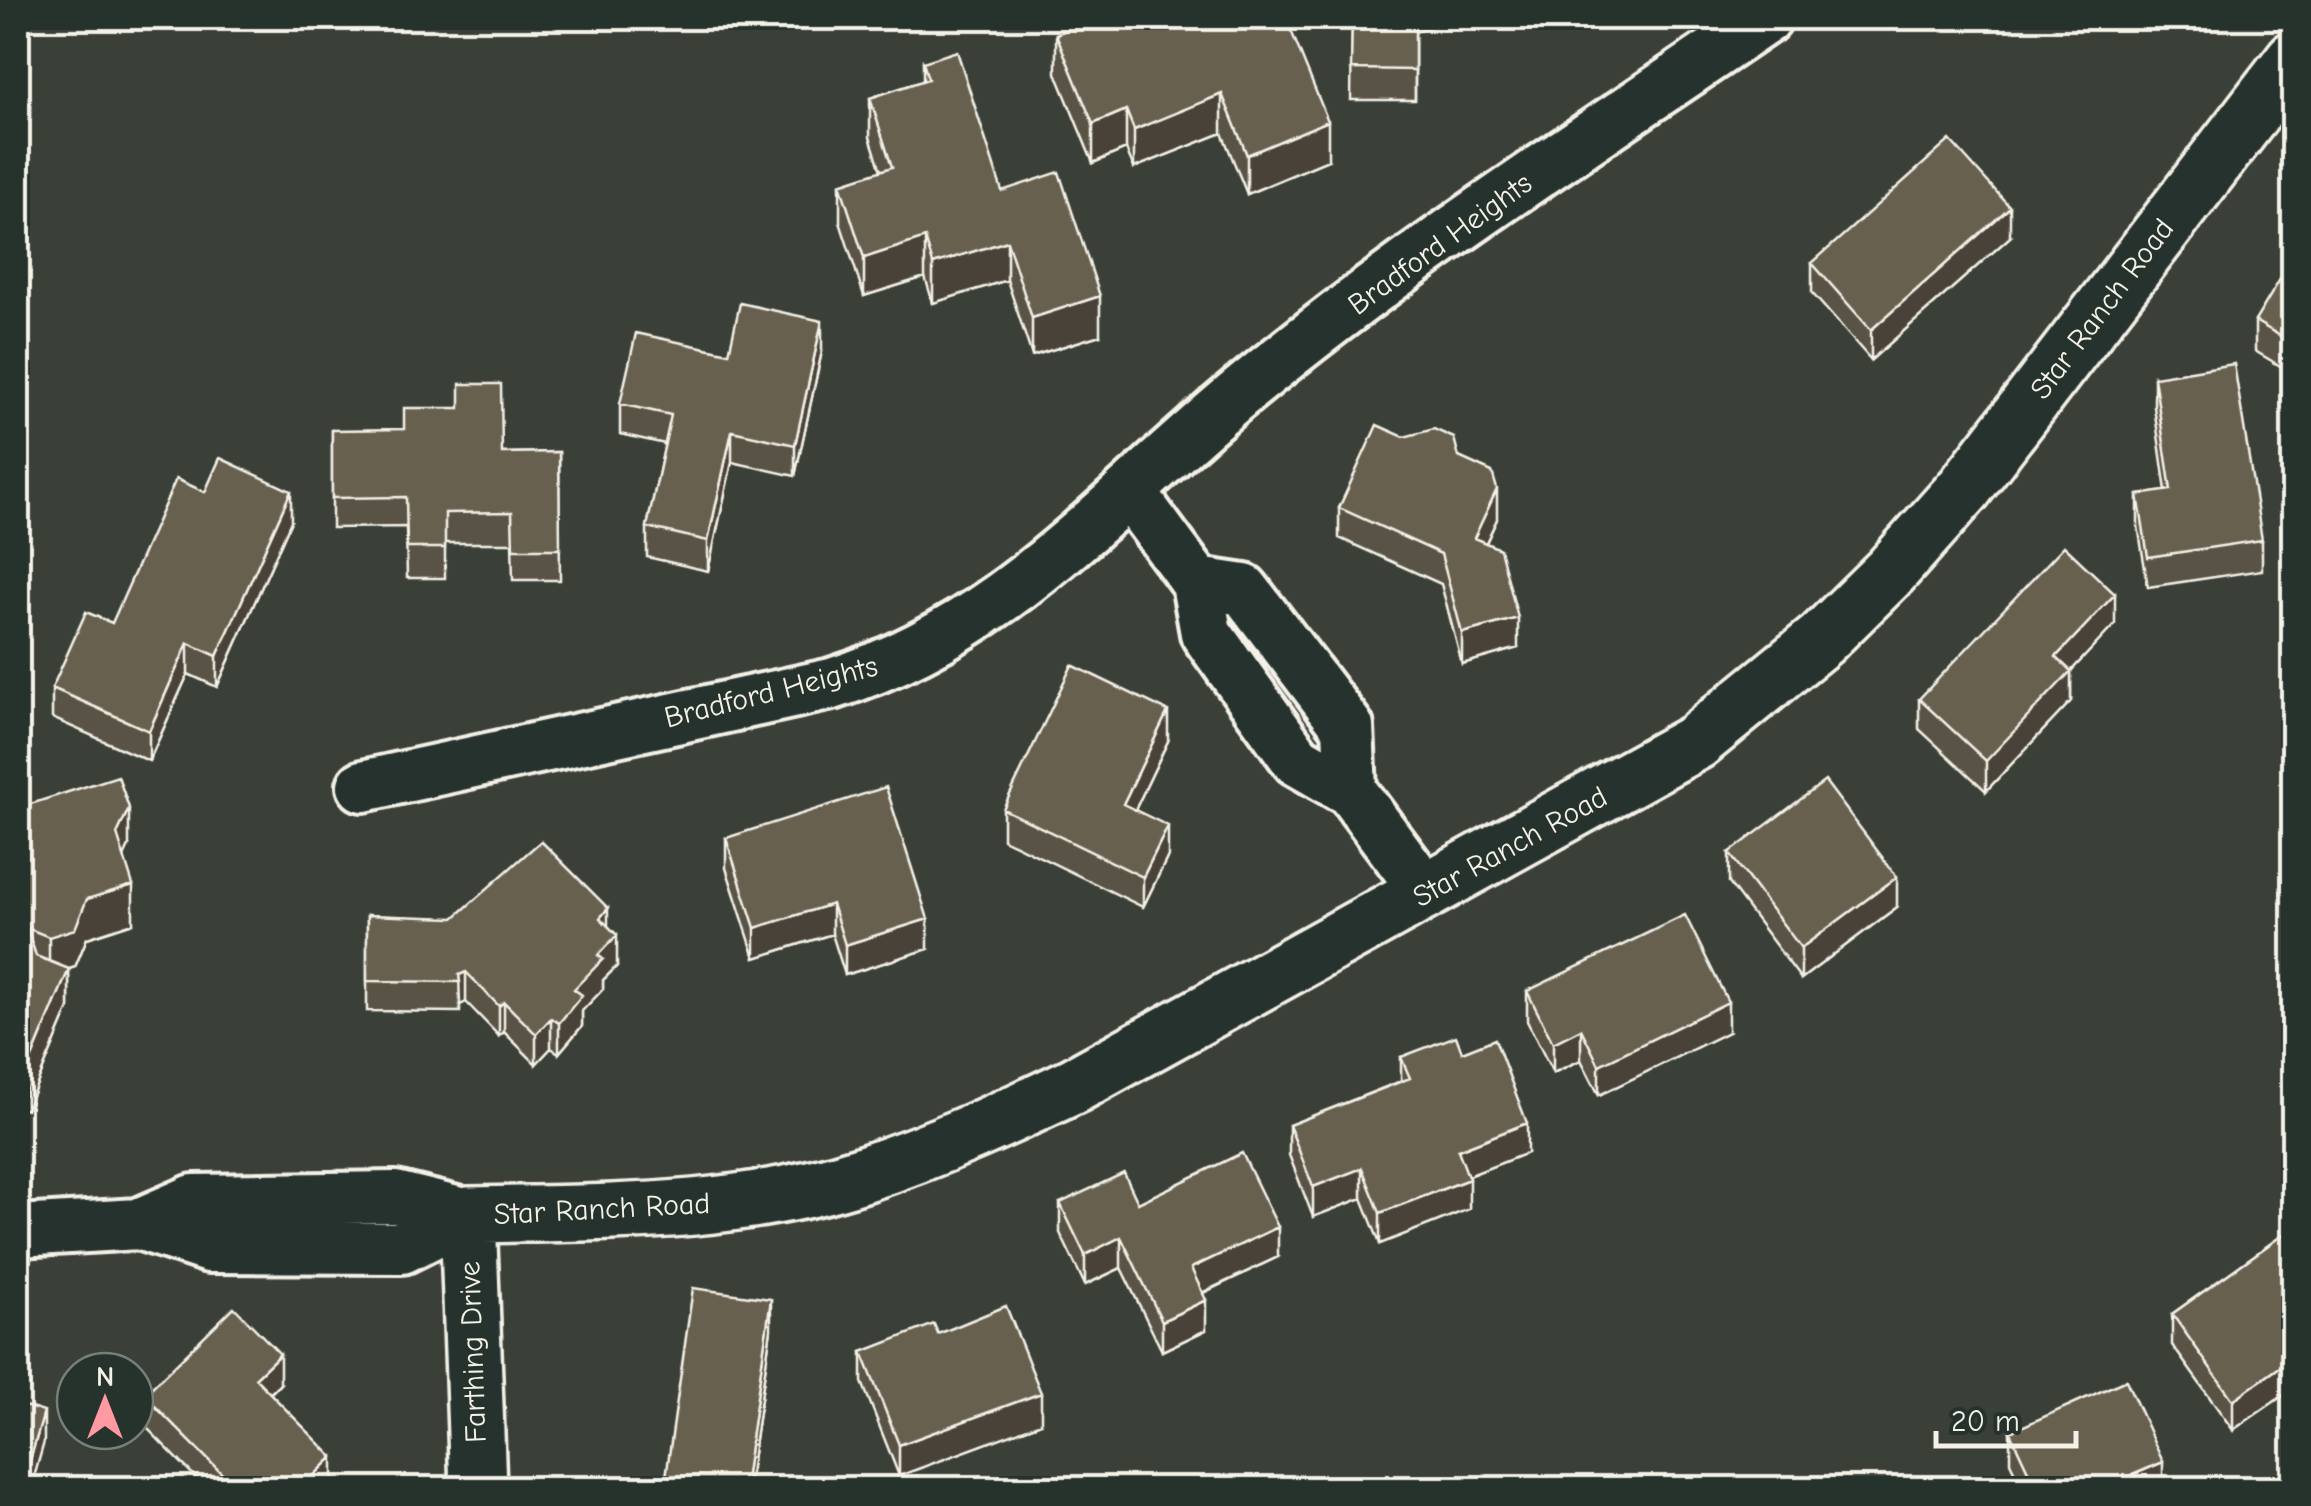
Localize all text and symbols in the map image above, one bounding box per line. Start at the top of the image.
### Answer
street label: Bradford Heights [1341,166,1539,322]
street label: Star Ranch Road [2023,212,2181,406]
street label: Bradford Heights [661,649,881,735]
street label: Star Ranch Road [1407,779,1613,915]
street label: Star Ranch Road [493,1186,711,1232]
street label: Farthing Drive [452,1261,494,1443]
north arrow [55,1351,155,1451]
text: N [96,1361,114,1393]
scale bar [1936,1386,2076,1448]
text: 20 m [1951,1404,2020,1439]

